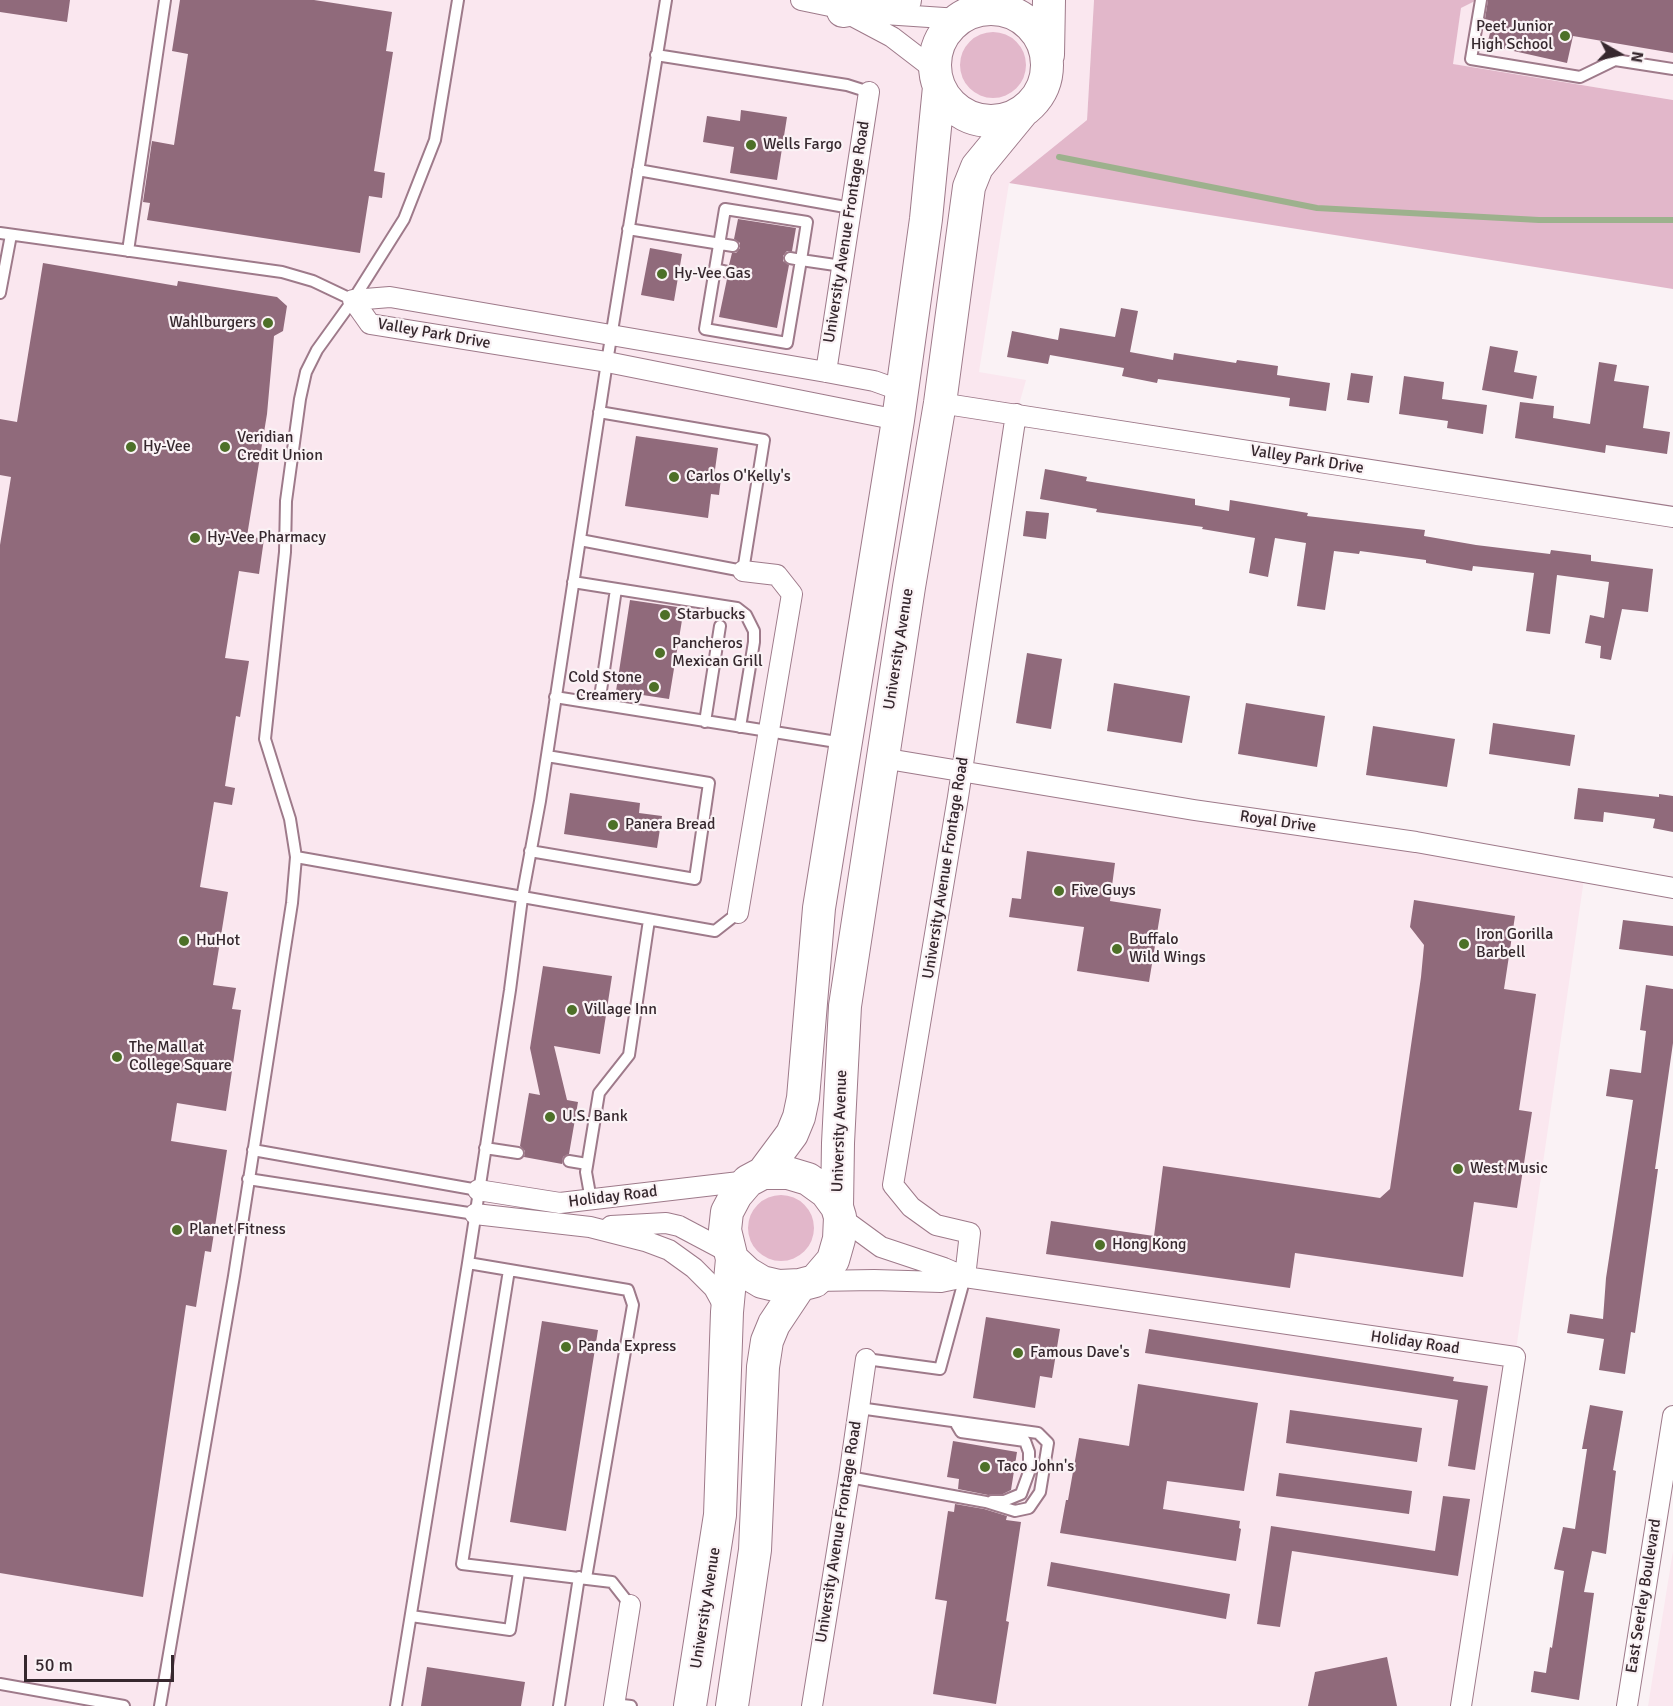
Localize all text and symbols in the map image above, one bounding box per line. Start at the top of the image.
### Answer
place label: Peet Junior High School [1471,17,1553,55]
north arrow [1589,24,1649,84]
marker: Peet Junior High School [1558,29,1572,43]
text: N [1626,50,1648,64]
street label: University Avenue Frontage Road [820,120,874,344]
place label: Wells Fargo [763,135,842,155]
marker: Wells Fargo [744,138,758,152]
place label: Hy-Vee Gas [674,264,751,284]
marker: Hy-Vee Gas [655,267,669,281]
place label: Wahlburgers [169,313,256,333]
street label: Valley Park Drive [376,315,492,353]
marker: Wahlburgers [261,316,275,330]
place label: Veridian Credit Union [237,428,323,466]
place label: Hy-Vee [143,437,191,457]
marker: Hy-Vee [124,440,138,454]
marker: Veridian Credit Union [218,440,232,454]
street label: Valley Park Drive [1249,442,1365,478]
place label: Carlos O'Kelly's [686,467,791,487]
marker: Carlos O'Kelly's [667,470,681,484]
place label: Hy-Vee Pharmacy [207,528,326,548]
marker: Hy-Vee Pharmacy [188,531,202,545]
street label: University Avenue [880,587,918,711]
place label: Starbucks [677,605,745,625]
marker: Starbucks [658,608,672,622]
place label: Pancheros Mexican Grill [672,634,763,672]
marker: Pancheros Mexican Grill [653,646,667,660]
place label: Cold Stone Creamery [568,668,642,706]
marker: Cold Stone Creamery [647,680,661,694]
street label: University Avenue Frontage Road [919,756,973,980]
street label: Royal Drive [1239,807,1317,837]
place label: Panera Bread [625,815,716,835]
marker: Panera Bread [606,818,620,832]
place label: Five Guys [1071,881,1136,901]
marker: Five Guys [1052,884,1066,898]
place label: Iron Gorilla Barbell [1476,925,1553,963]
place label: Buffalo Wild Wings [1129,930,1206,968]
place label: HuHot [196,931,240,951]
marker: HuHot [177,934,191,948]
marker: Iron Gorilla Barbell [1457,937,1471,951]
marker: Buffalo Wild Wings [1110,942,1124,956]
place label: Village Inn [584,1000,657,1020]
marker: Village Inn [565,1003,579,1017]
place label: The Mall at College Square [129,1038,232,1076]
marker: The Mall at College Square [110,1050,124,1064]
street label: University Avenue [828,1069,852,1193]
place label: U.S. Bank [562,1107,628,1127]
marker: U.S. Bank [543,1110,557,1124]
place label: West Music [1470,1159,1548,1179]
marker: West Music [1451,1162,1465,1176]
street label: Holiday Road [567,1182,659,1212]
place label: Planet Fitness [189,1220,286,1240]
marker: Planet Fitness [170,1223,184,1237]
place label: Hong Kong [1112,1235,1187,1255]
marker: Hong Kong [1093,1238,1107,1252]
street label: Holiday Road [1369,1327,1461,1359]
place label: Panda Express [578,1337,676,1357]
marker: Panda Express [559,1340,573,1354]
place label: Famous Dave's [1030,1343,1130,1363]
marker: Famous Dave's [1011,1346,1025,1360]
street label: University Avenue Frontage Road [812,1420,866,1644]
place label: Taco John's [997,1457,1074,1477]
marker: Taco John's [978,1460,992,1474]
street label: East Seerley Boulevard [1622,1517,1666,1675]
street label: University Avenue [687,1546,725,1670]
scale bar [27,1643,177,1681]
text: 50 m [35,1654,73,1676]

